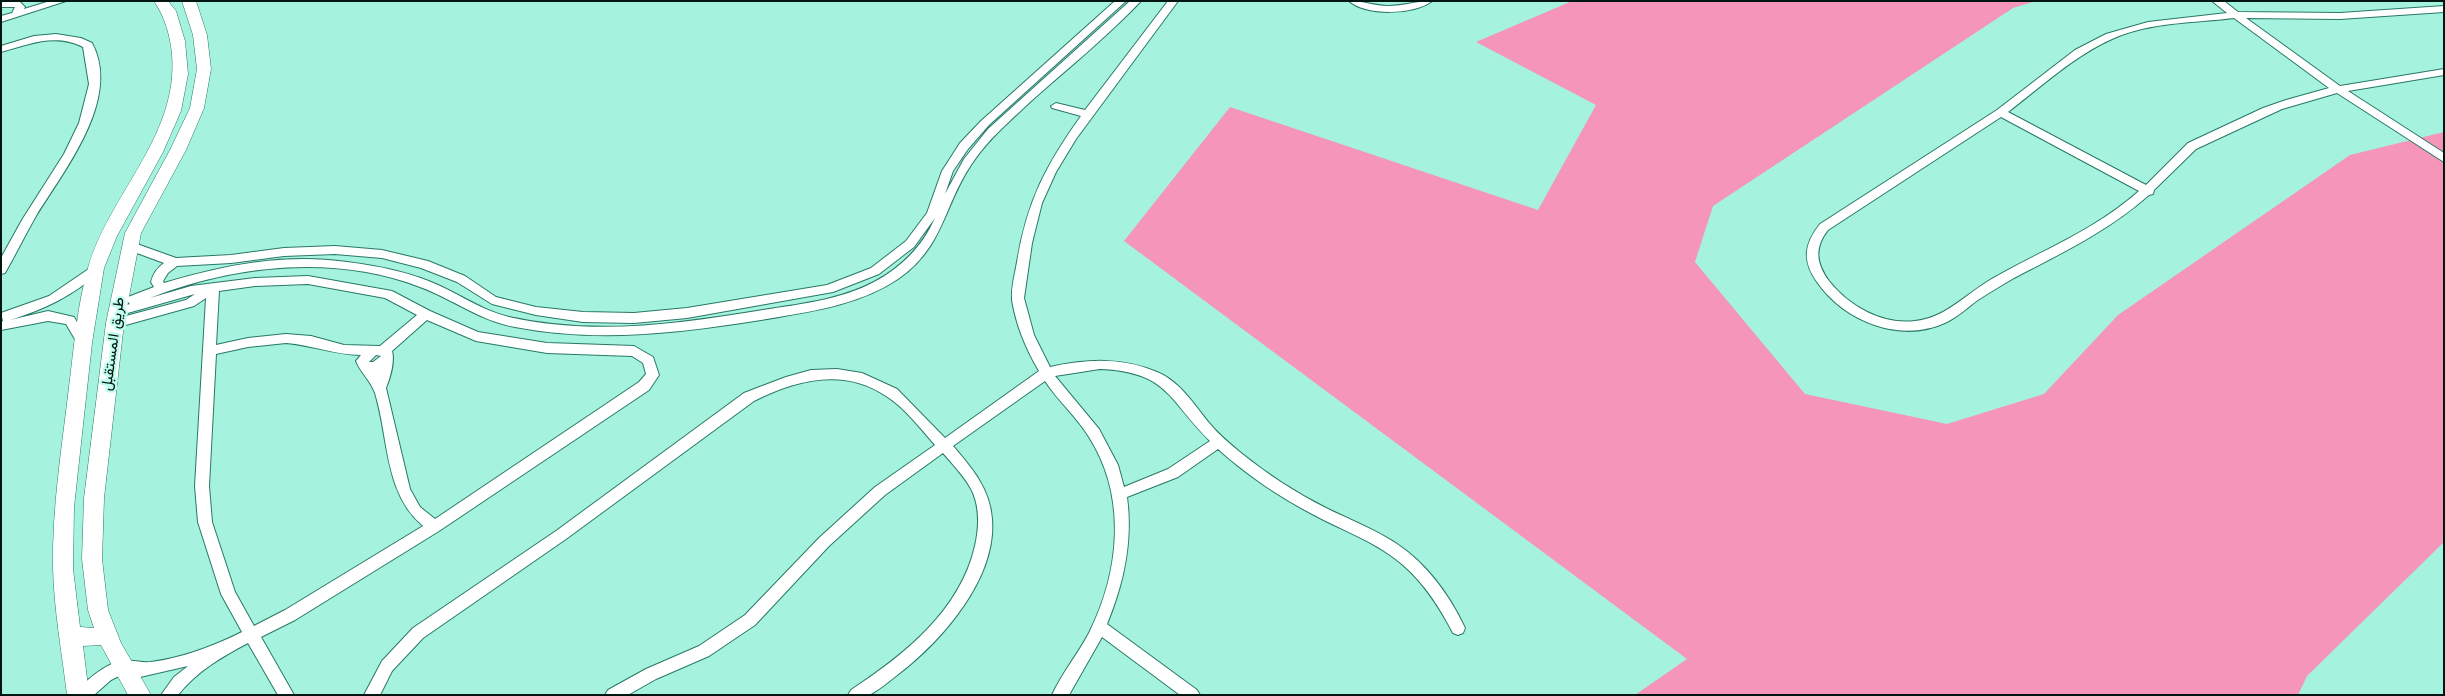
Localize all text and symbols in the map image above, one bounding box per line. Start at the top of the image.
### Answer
street label: طريق المستقبل [98,296,128,392]

